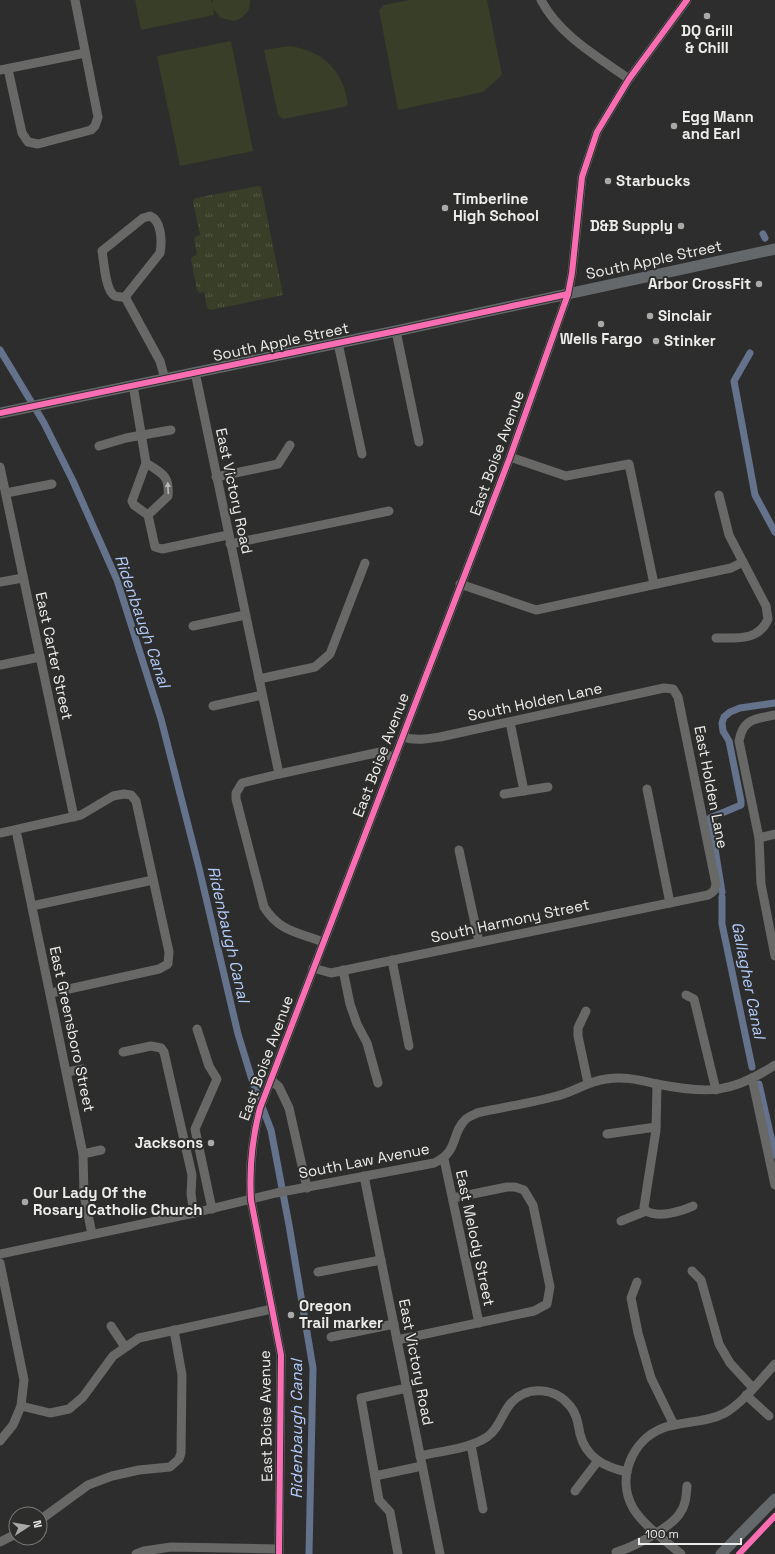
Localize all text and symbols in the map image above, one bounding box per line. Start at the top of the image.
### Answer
marker: DQ Grill & Chill [702,11,712,21]
place label: DQ Grill & Chill [681,21,733,57]
place label: Egg Mann and Earl [682,107,754,143]
marker: Egg Mann and Earl [669,121,679,131]
place label: Starbucks [616,171,690,190]
marker: Starbucks [603,176,613,186]
place label: Timberline High School [453,189,539,225]
marker: Timberline High School [440,203,450,213]
place label: D&B Supply [590,216,673,235]
marker: D&B Supply [676,221,686,231]
street label: South Apple Street [584,236,724,283]
place label: Arbor CrossFit [648,274,751,293]
marker: Arbor CrossFit [754,279,764,289]
place label: Sinclair [658,306,712,325]
marker: Sinclair [645,311,655,321]
street label: South Apple Street [211,318,351,365]
marker: Wells Fargo [596,319,606,329]
place label: Wells Fargo [560,329,642,348]
place label: Stinker [664,331,716,350]
marker: Stinker [651,336,661,346]
street label: East Boise Avenue [465,388,528,518]
street label: East Victory Road [212,426,257,556]
one-way arrow [165,481,171,494]
water label: Ridenbaugh Canal [110,552,176,692]
street label: East Carter Street [32,590,77,722]
street label: South Holden Lane [466,678,604,725]
street label: East Boise Avenue [348,690,413,820]
street label: East Holden Lane [690,724,733,850]
water label: Ridenbaugh Canal [203,864,255,1006]
street label: South Harmony Street [429,894,591,947]
water label: Gallagher Canal [727,920,771,1042]
street label: East Greensboro Street [46,944,99,1114]
street label: East Boise Avenue [234,993,297,1123]
place label: Jacksons [135,1133,203,1152]
marker: Jacksons [206,1138,216,1148]
street label: South Law Avenue [297,1138,431,1183]
street label: East Melody Street [452,1168,499,1308]
place label: Our Lady Of the Rosary Catholic Church [33,1183,202,1219]
marker: Our Lady Of the Rosary Catholic Church [20,1197,30,1207]
place label: Oregon Trail marker [299,1296,383,1332]
street label: East Victory Road [395,1297,438,1427]
marker: Oregon Trail marker [286,1310,296,1320]
street label: East Boise Avenue [255,1350,276,1482]
water label: Ridenbaugh Canal [286,1357,307,1499]
north arrow [8,1506,48,1546]
text: N [30,1519,45,1529]
scale bar [639,1520,741,1546]
text: 100 m [645,1526,679,1542]

